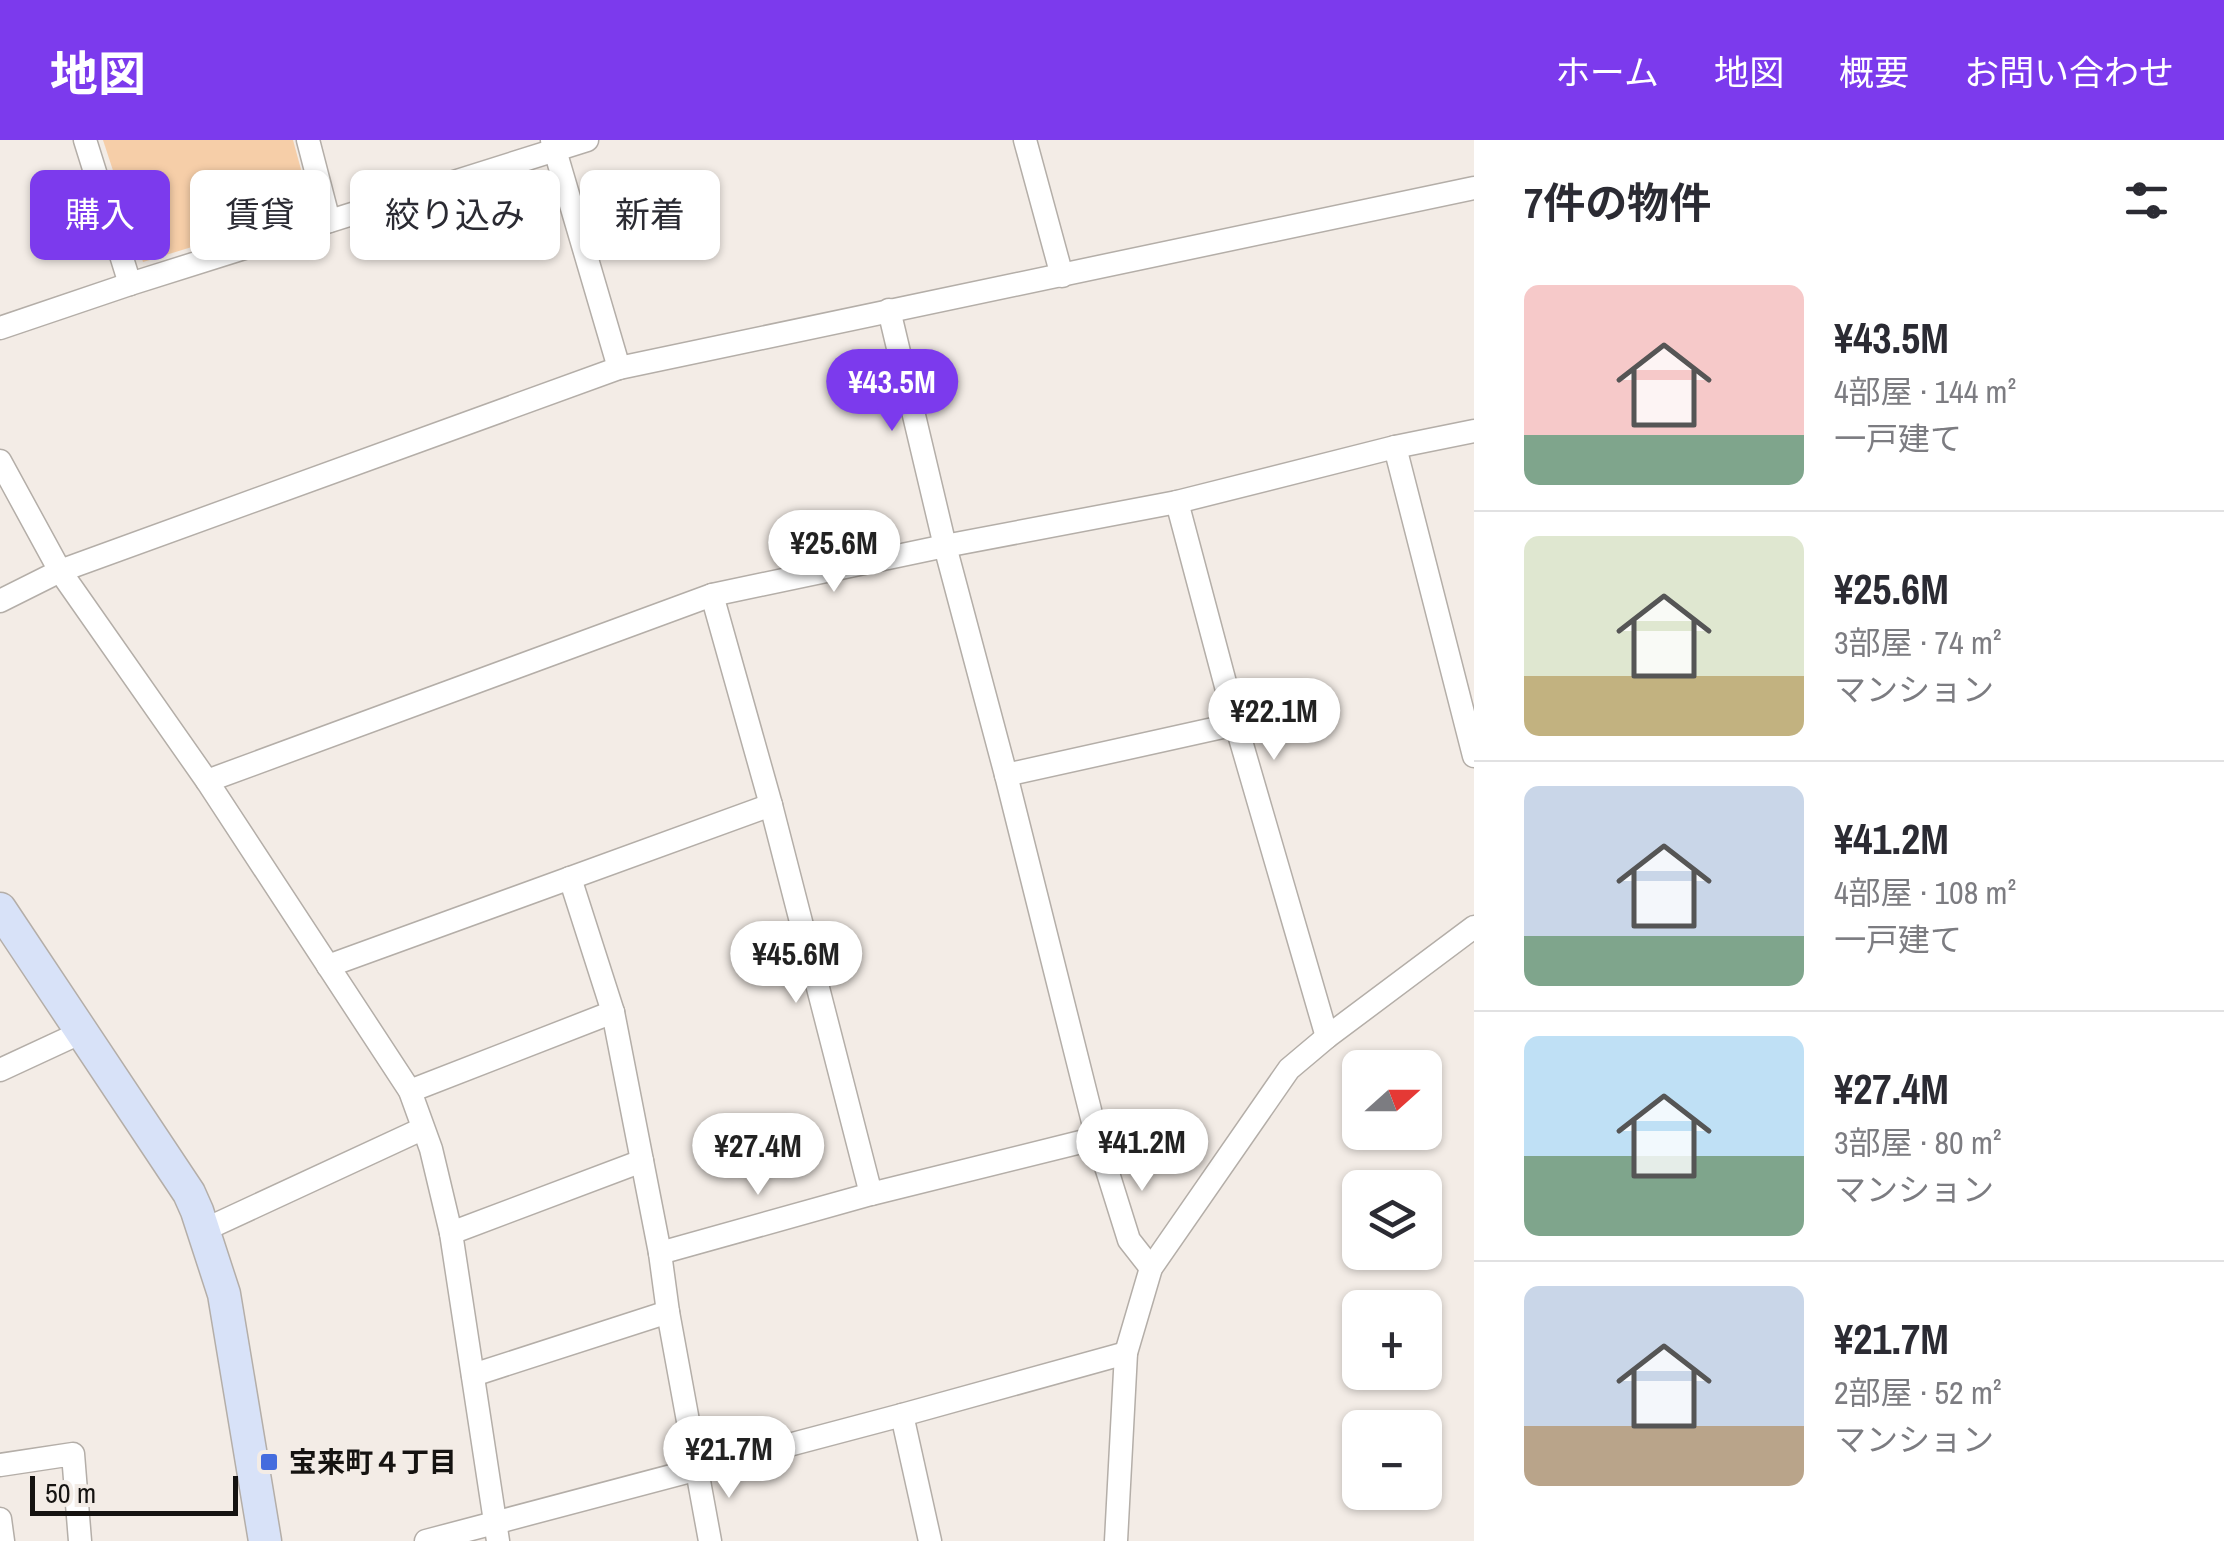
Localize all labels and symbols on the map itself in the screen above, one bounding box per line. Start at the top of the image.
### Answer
pin: ¥43.5M [811,349,973,434]
pin: ¥25.6M [753,510,915,595]
pin: ¥22.1M [1193,678,1355,763]
pin: ¥45.6M [715,921,877,1006]
north arrow [1342,1050,1442,1150]
pin: ¥41.2M [1061,1109,1223,1194]
pin: ¥27.4M [677,1113,839,1198]
pin: ¥21.7M [648,1416,810,1501]
place label: 宝来町４丁目 [289,1443,457,1481]
marker: 宝来町４丁目 [258,1451,280,1473]
scale bar [30,1471,238,1516]

